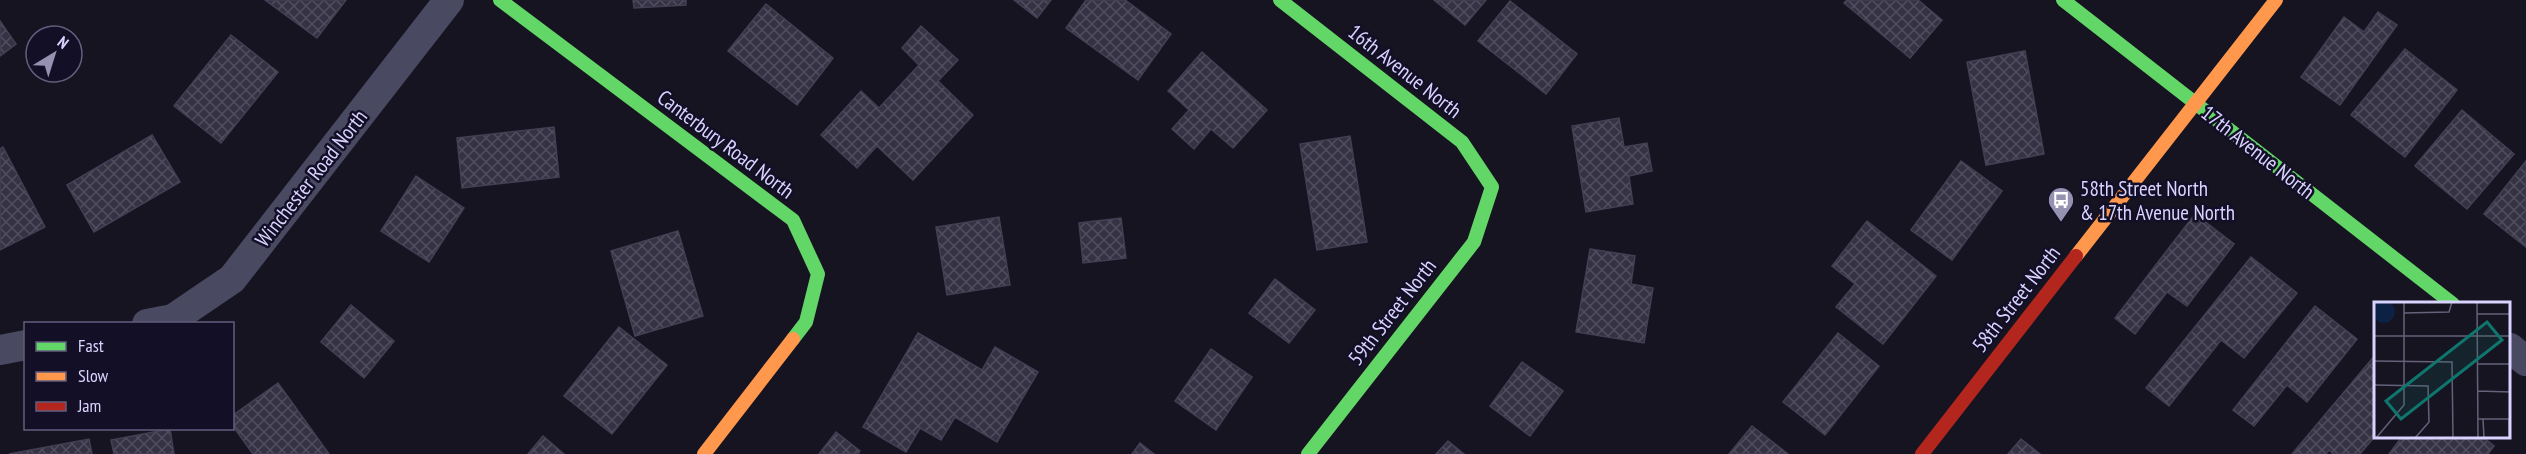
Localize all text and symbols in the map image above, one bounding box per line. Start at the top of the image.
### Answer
street label: 16th Avenue North [1343,18,1467,124]
north arrow [24,24,84,84]
text: N [54,32,73,53]
street label: Canterbury Road North [652,84,800,204]
street label: 17th Avenue North [2196,99,2320,205]
street label: Winchester Road North [249,104,373,252]
place label: 58th Street North & 17th Avenue North [2080,175,2235,226]
bus stop icon: 58th Street North & 17th Avenue North [2046,185,2076,223]
street label: 58th Street North [1966,240,2066,358]
street label: 59th Street North [1342,253,1442,371]
inset map [2374,302,2511,439]
legend [24,322,234,430]
text: Fast [78,334,104,357]
text: Slow [78,364,109,387]
text: Jam [77,394,101,417]

